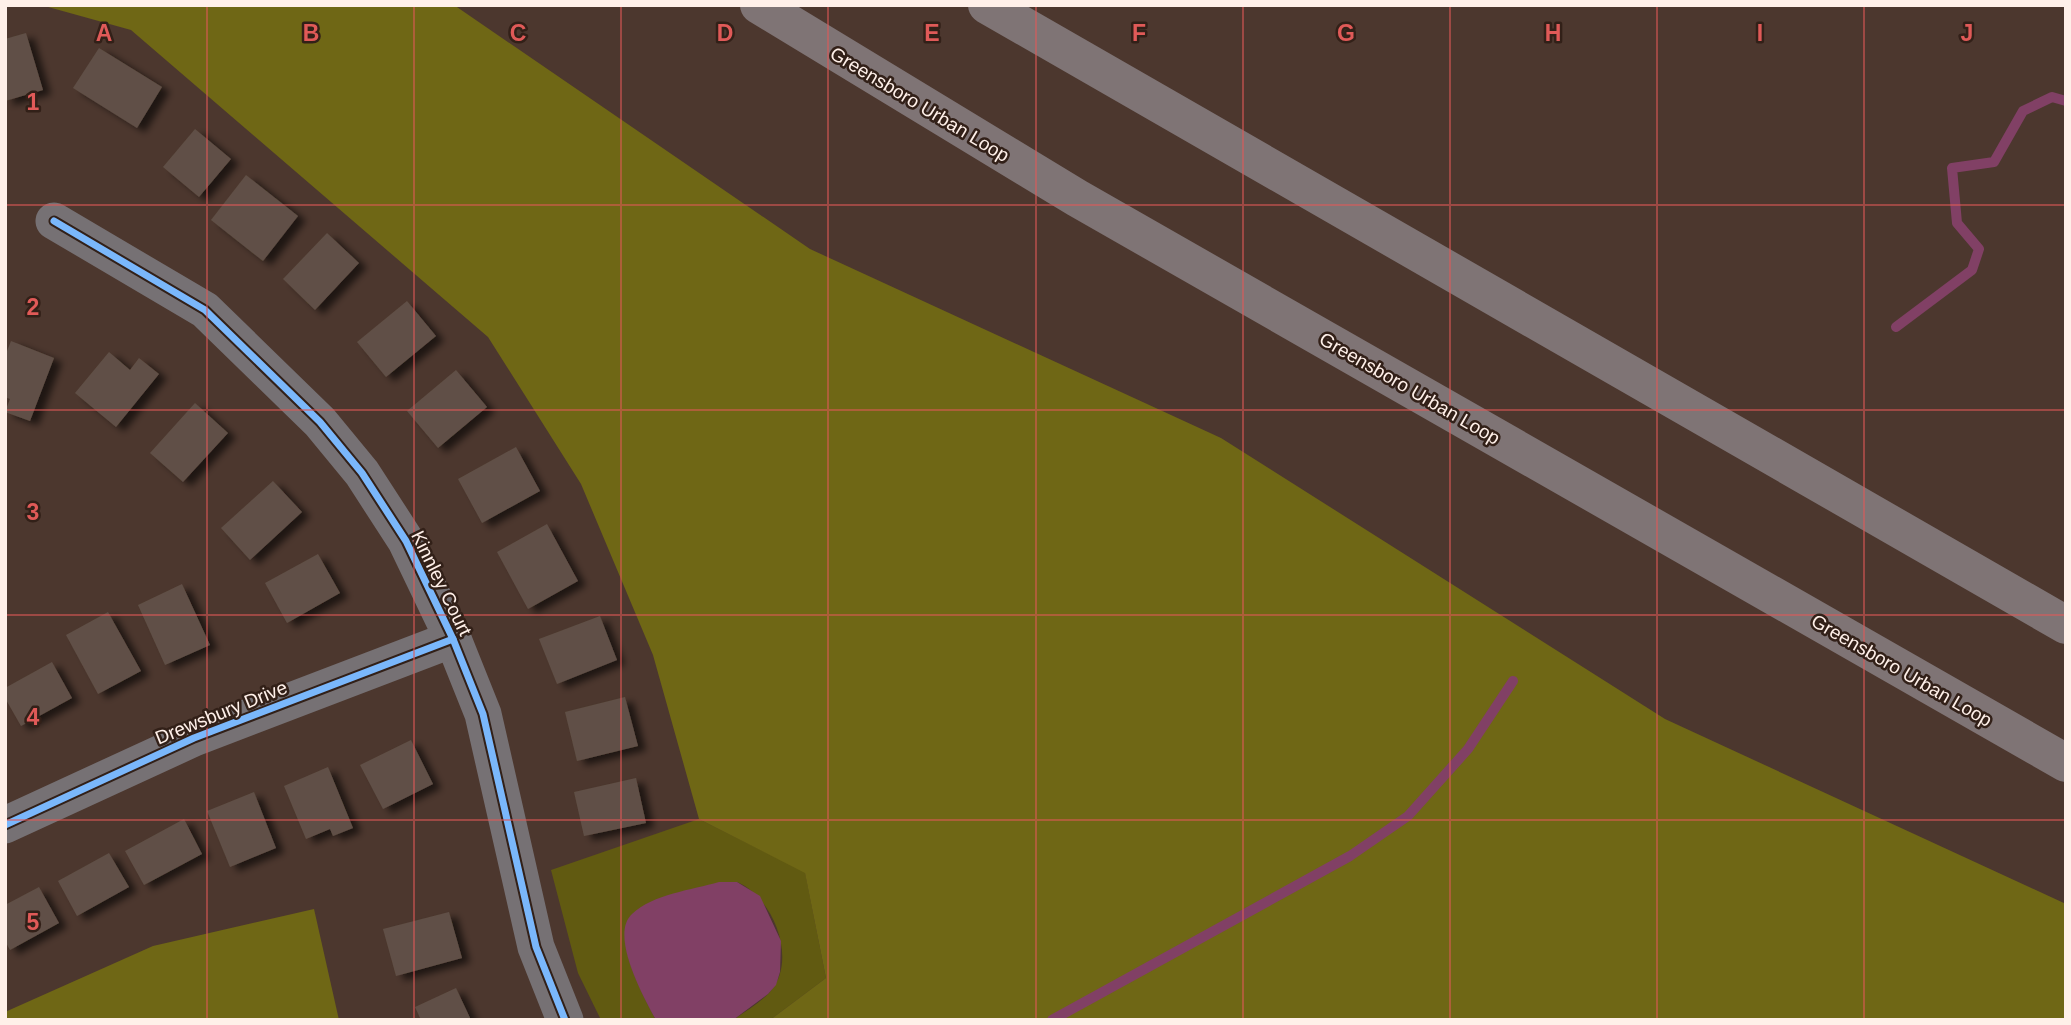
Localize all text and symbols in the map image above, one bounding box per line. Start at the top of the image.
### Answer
text: A [96,20,112,46]
text: B [303,20,319,46]
text: C [510,20,526,46]
text: D [717,20,733,46]
text: E [924,20,940,46]
text: F [1132,20,1146,46]
text: G [1337,20,1355,46]
text: H [1545,20,1561,46]
text: I [1757,20,1763,46]
text: J [1961,20,1973,46]
street label: Greensboro Urban Loop [827,43,1013,166]
text: 1 [27,89,40,115]
text: 2 [27,294,39,320]
street label: Greensboro Urban Loop [1316,328,1504,449]
text: 3 [27,499,39,525]
street label: Kinnley Court [407,527,476,640]
street label: Greensboro Urban Loop [1808,610,1996,731]
street label: Drewsbury Drive [152,676,290,749]
text: 4 [27,704,40,730]
text: 5 [27,909,40,935]

